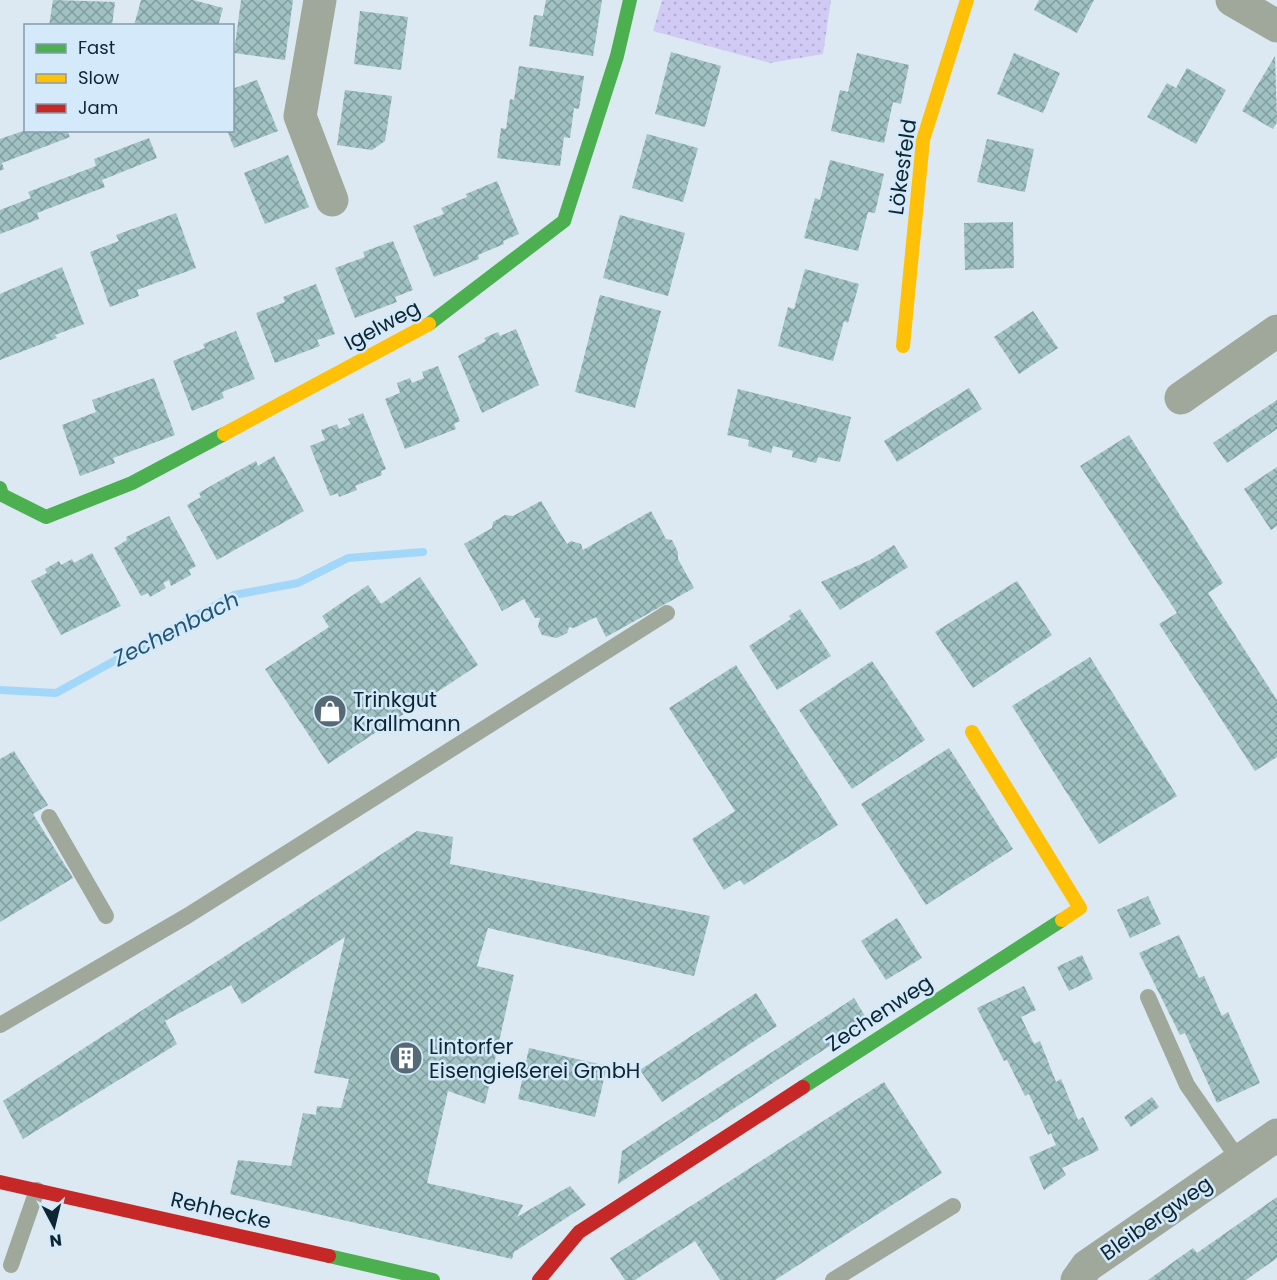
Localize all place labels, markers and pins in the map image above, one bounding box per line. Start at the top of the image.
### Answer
place label: Trinkgut Krallmann [353,685,461,738]
shop icon: Trinkgut Krallmann [312,693,348,729]
place label: Lintorfer Eisengießerei GmbH [429,1032,640,1085]
building icon: Lintorfer Eisengießerei GmbH [388,1040,424,1076]

